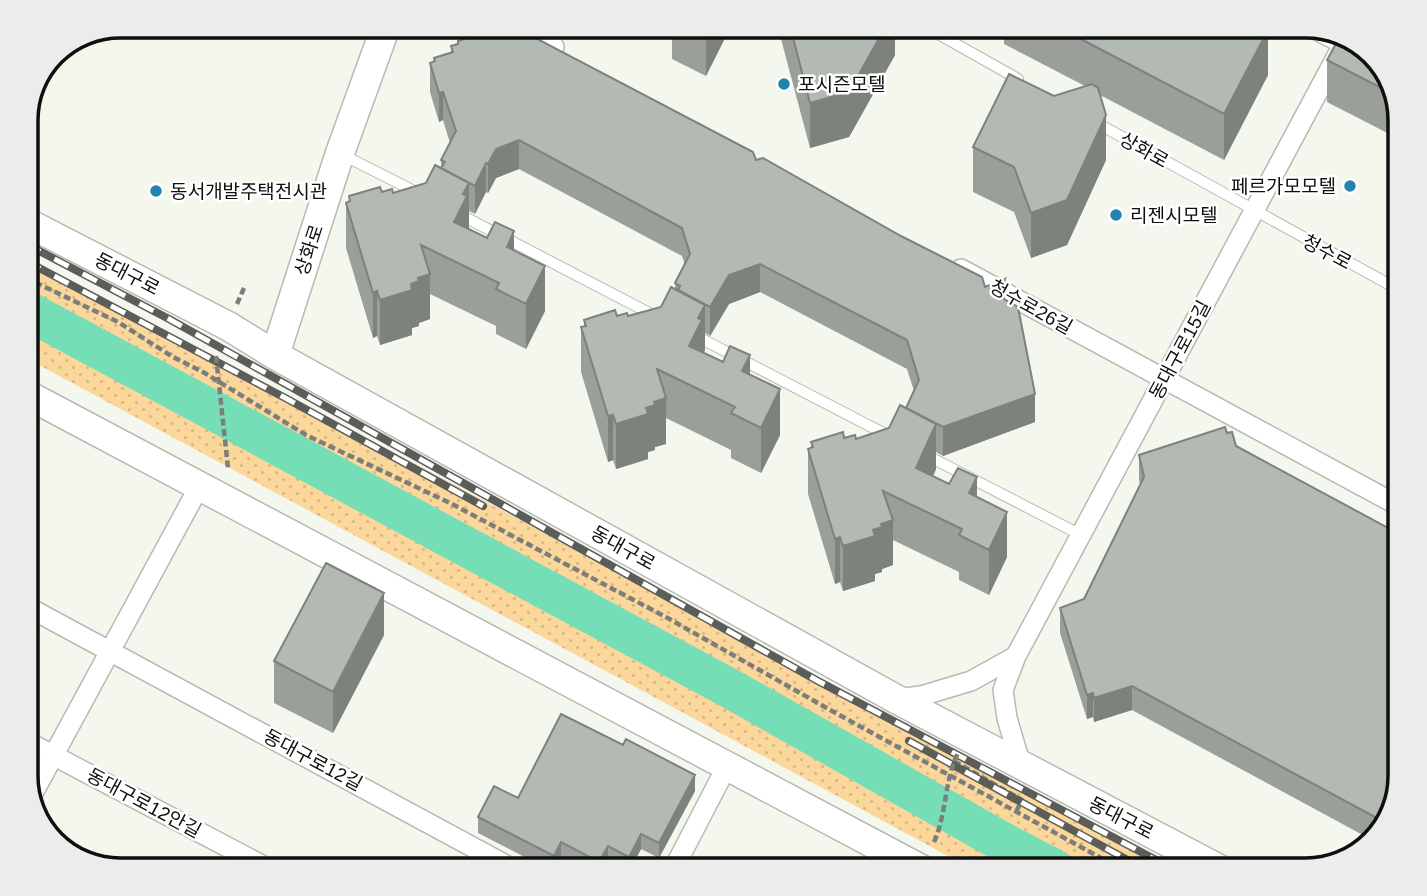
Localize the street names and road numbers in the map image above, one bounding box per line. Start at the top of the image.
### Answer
street label: 상화로 [1116,128,1172,172]
street label: 상화로 [291,222,327,278]
street label: 청수로 [1299,230,1355,274]
street label: 동대구로 [91,249,163,299]
street label: 청수로26길 [986,276,1076,338]
street label: 동대구로15길 [1145,297,1215,403]
street label: 동대구로 [587,522,659,574]
street label: 동대구로12길 [260,725,366,795]
street label: 동대구로12안길 [83,764,205,842]
street label: 동대구로 [1085,793,1157,843]

